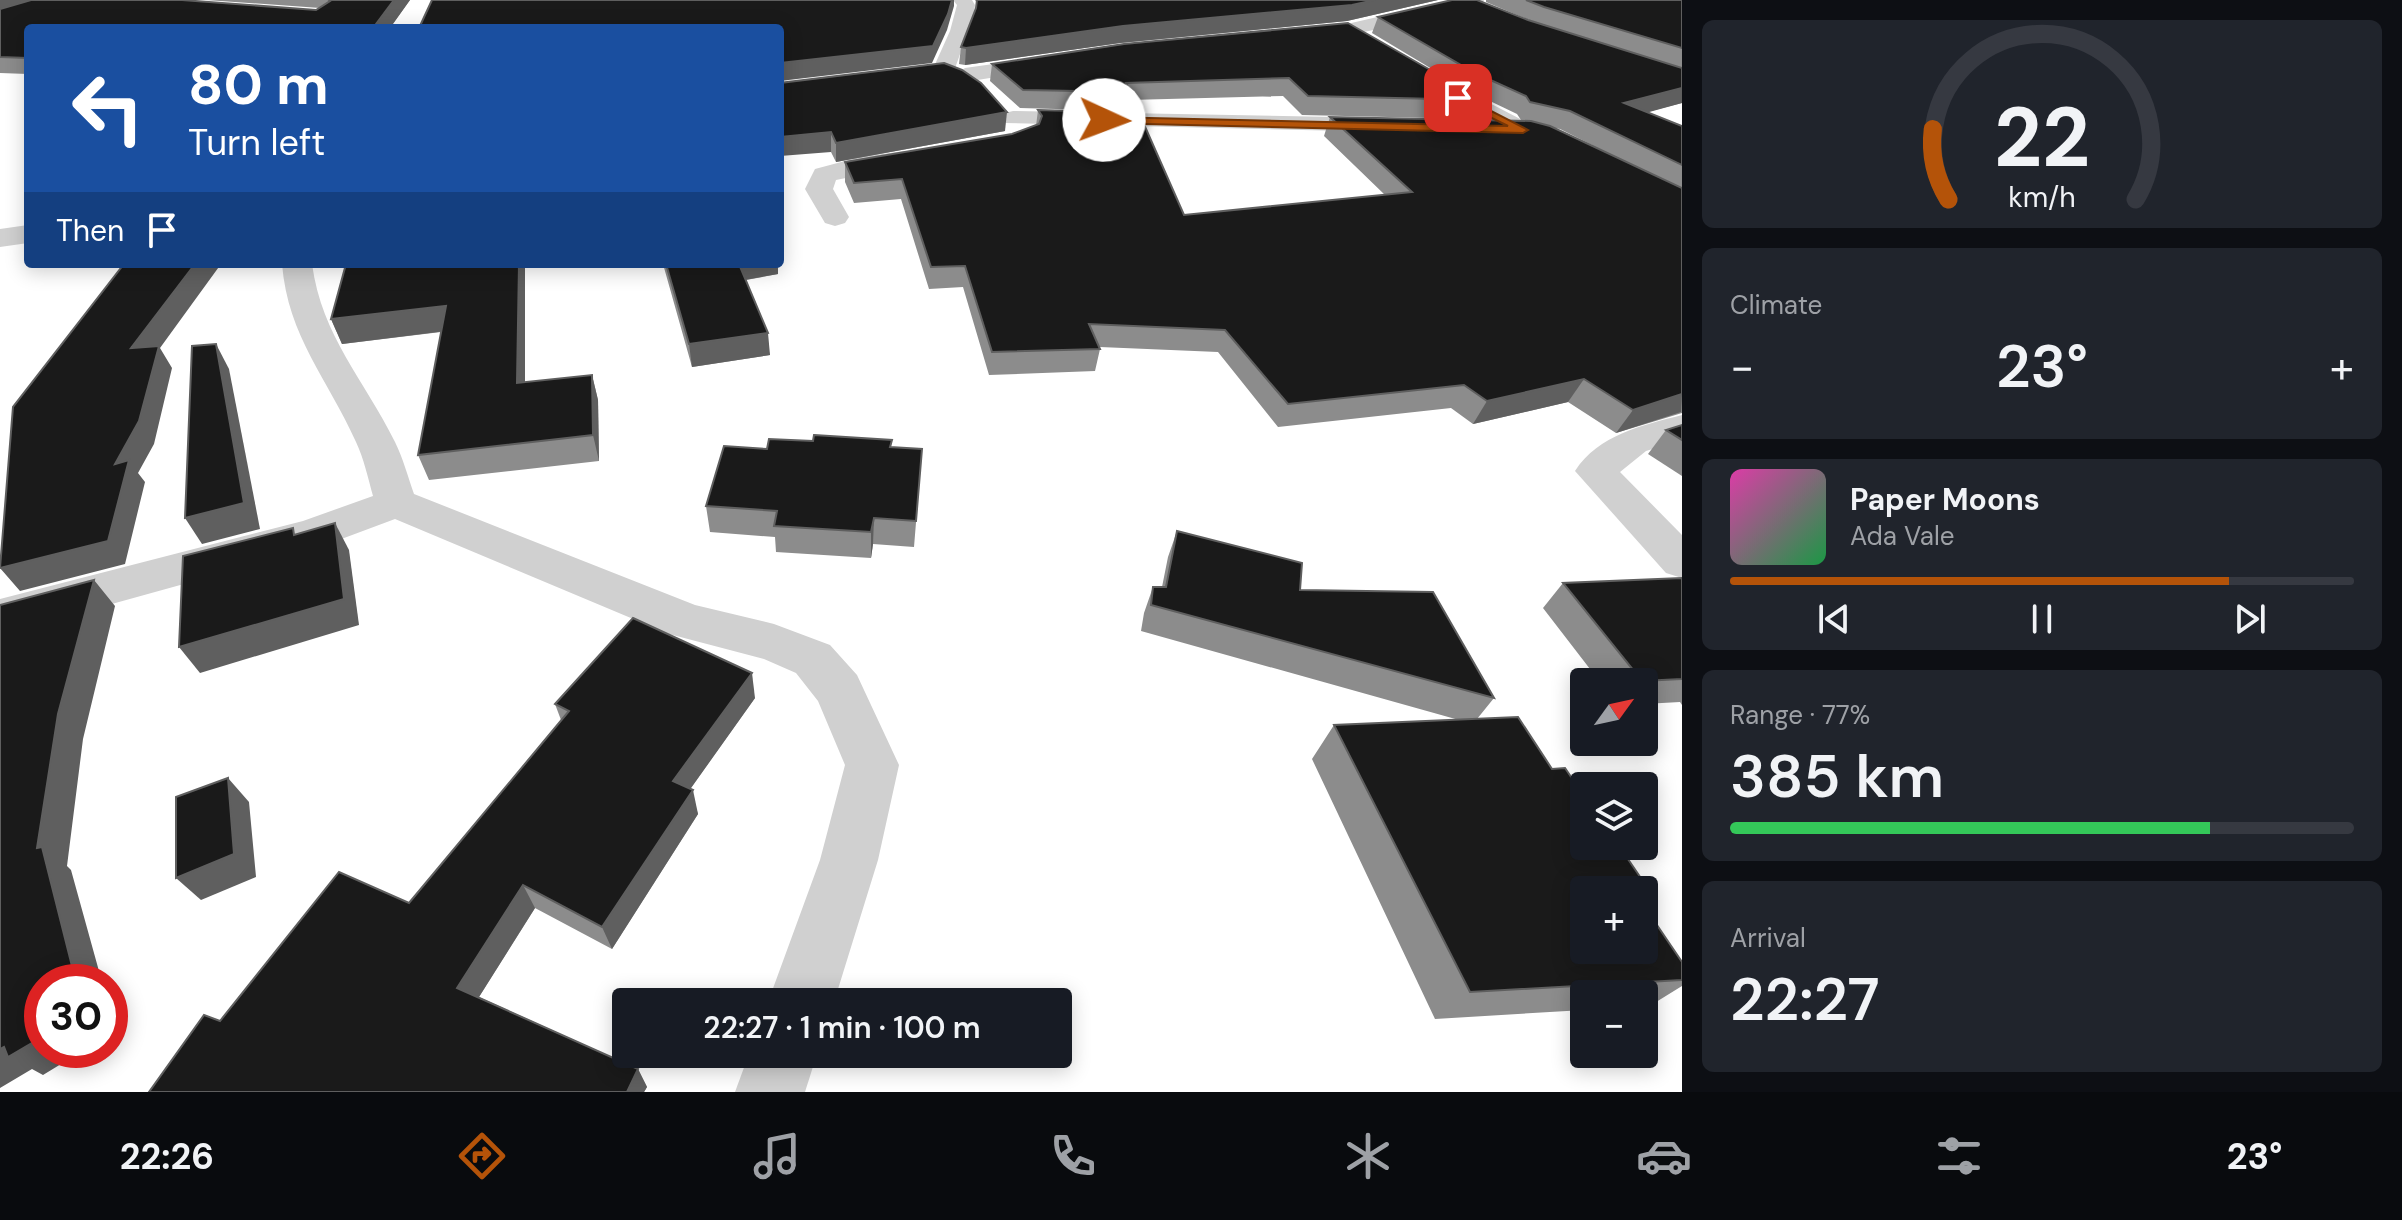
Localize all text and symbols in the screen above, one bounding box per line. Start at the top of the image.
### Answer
text: 80 m [188,48,329,121]
icon: left [56,56,160,160]
pin [1424,64,1492,132]
icon: arrive [1436,76,1480,120]
position arrow [1062,78,1146,162]
text: 22 [1994,83,2090,192]
text: Turn left [188,119,325,166]
text: km/h [2008,179,2076,216]
icon: arrive [140,208,184,252]
text: Then [56,211,124,250]
text: Climate [1730,288,1822,322]
text: 23° [1996,327,2088,406]
text: − [1730,338,1754,396]
text: + [2330,338,2354,396]
text: Paper Moons [1850,480,2040,519]
text: Ada Vale [1850,519,1955,553]
icon: previous [1812,597,1856,641]
icon: pause [2020,597,2064,641]
icon: next [2228,597,2272,641]
north arrow [1570,668,1658,756]
map controls [1570,668,1658,1068]
text: Range · 77% [1730,698,1870,732]
text: 385 km [1730,737,1944,816]
button: layers [1570,772,1658,860]
button: + [1570,876,1658,964]
text: Arrival [1730,921,1806,955]
text: 22:27 [1730,960,1880,1039]
speed limit sign: 30 [24,964,128,1068]
button: − [1570,980,1658,1068]
text: 22:27 · 1 min · 100 m [703,1008,981,1047]
icon: directions [454,1128,510,1184]
icon: music [749,1128,805,1184]
icon: phone [1045,1128,1101,1184]
icon: climate [1340,1128,1396,1184]
icon: car [1636,1128,1692,1184]
icon: filters [1931,1128,1987,1184]
text: 22:26 [120,1133,214,1180]
text: 23° [2227,1133,2282,1180]

